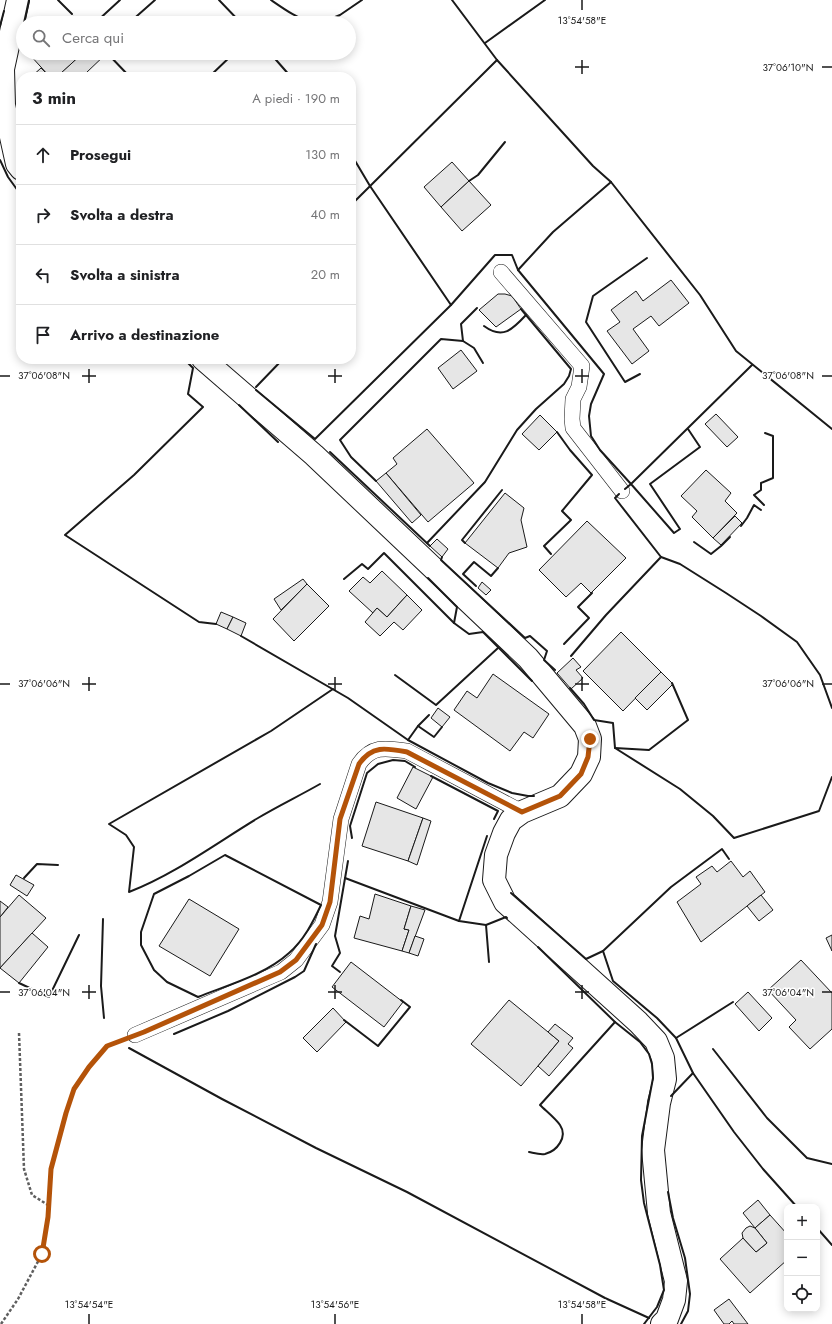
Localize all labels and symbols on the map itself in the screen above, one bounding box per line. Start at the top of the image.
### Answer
text: 13°54'58"E [558,13,606,28]
text: 37°06'10"N [763,60,813,75]
text: 37°06'08"N [18,368,70,383]
text: 37°06'08"N [762,368,814,383]
text: 37°06'06"N [18,676,70,691]
text: 37°06'06"N [762,676,814,691]
route end [581,730,599,748]
text: 37°06'04"N [18,985,70,1000]
text: 37°06'04"N [762,985,814,1000]
route start [33,1245,51,1263]
text: 13°54'54"E [65,1297,113,1312]
text: 13°54'56"E [311,1297,359,1312]
text: 13°54'58"E [558,1297,606,1312]

